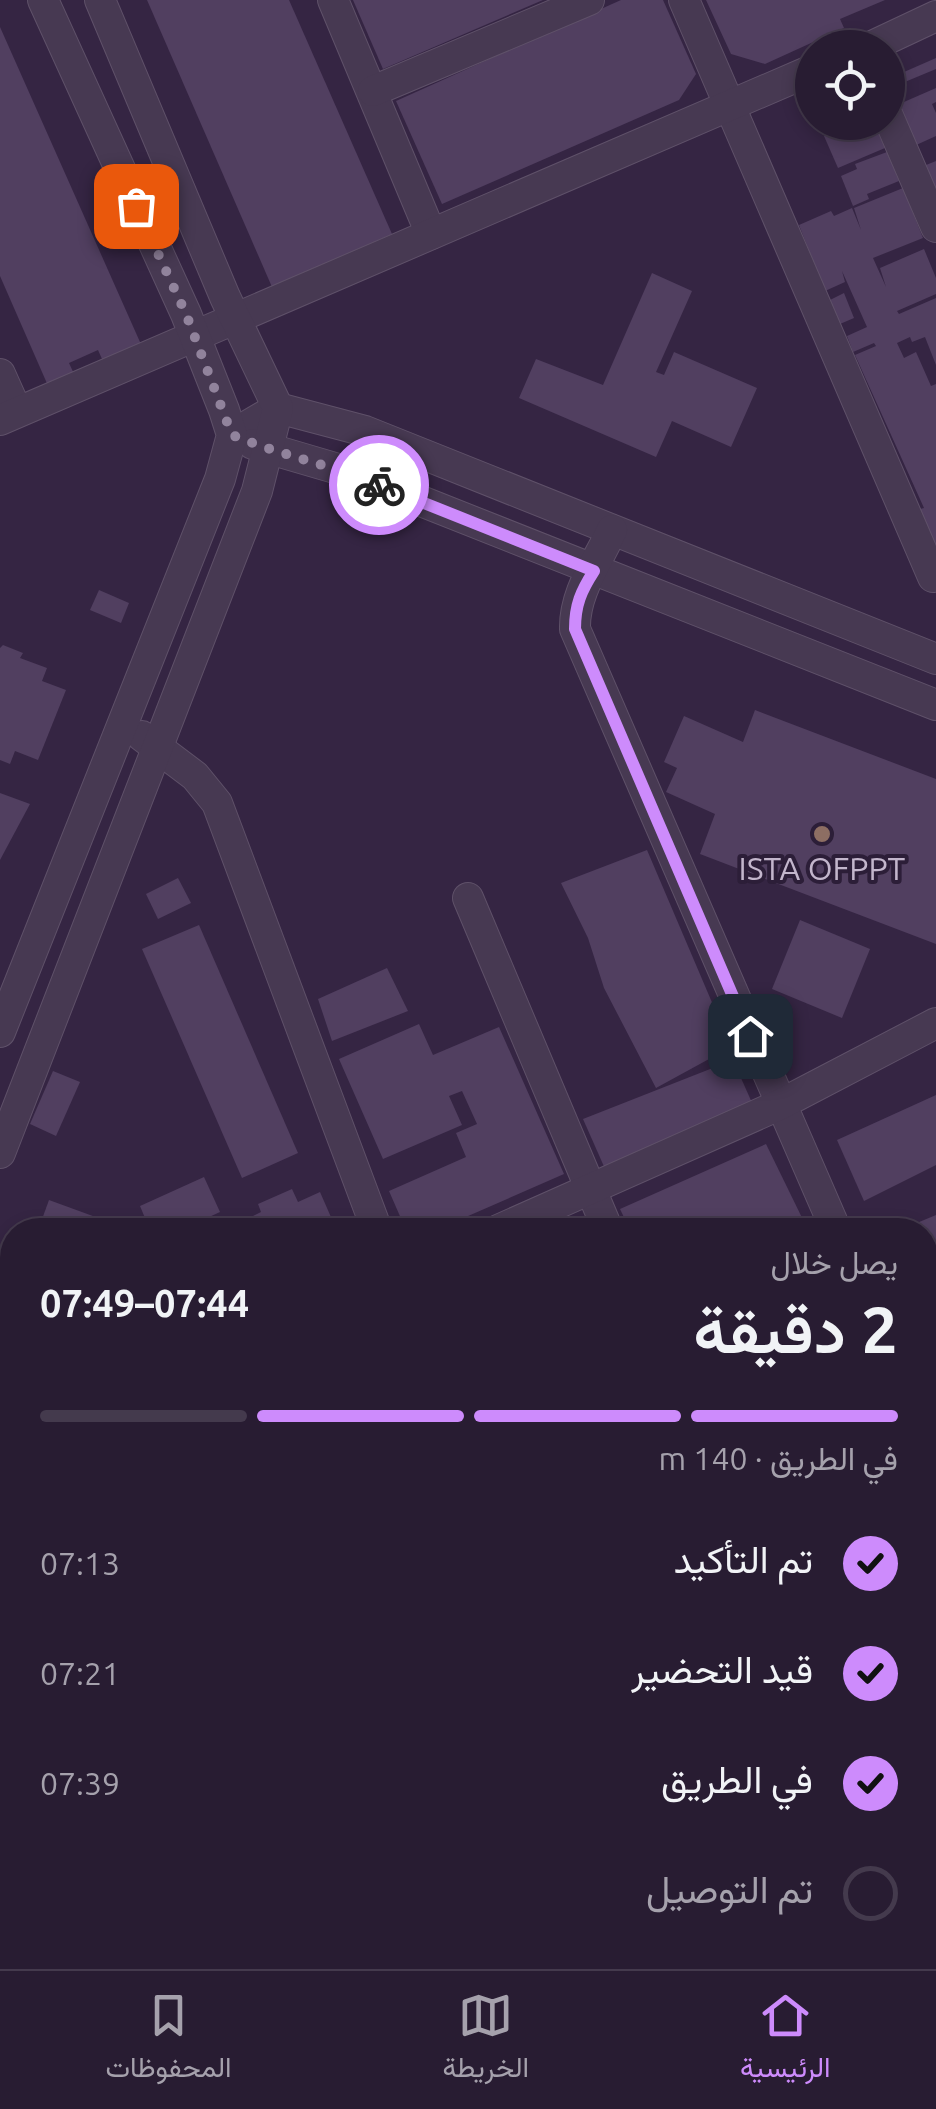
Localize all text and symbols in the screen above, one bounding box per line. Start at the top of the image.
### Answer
map controls [795,30,905,140]
button: locate [795,30,905,140]
pin [94,164,179,249]
icon: bag [109,179,164,234]
courier [329,435,429,535]
icon: bike [352,458,407,513]
marker: ISTA OFPPT [811,823,833,845]
place label: ISTA OFPPT [739,850,906,886]
pin [708,994,793,1079]
icon: home [723,1009,778,1064]
text: يصل خلال [771,1244,898,1280]
text: 07:44–07:49 [40,1282,249,1324]
text: 2 دقيقة [693,1292,898,1365]
text: في الطريق · 140 m [658,1440,898,1476]
icon: check [843,1536,898,1591]
text: تم التأكيد [673,1538,813,1580]
text: 07:13 [40,1545,120,1581]
icon: check [843,1646,898,1701]
text: قيد التحضير [631,1648,813,1690]
text: 07:21 [40,1655,120,1691]
icon: check [843,1756,898,1811]
text: في الطريق [661,1758,813,1800]
text: 07:39 [40,1765,120,1801]
text: تم التوصيل [646,1868,813,1910]
tab: المحفوظات [105,1988,232,2092]
tab: الخريطة [443,1988,529,2092]
tab: الرئيسية [740,1988,831,2092]

